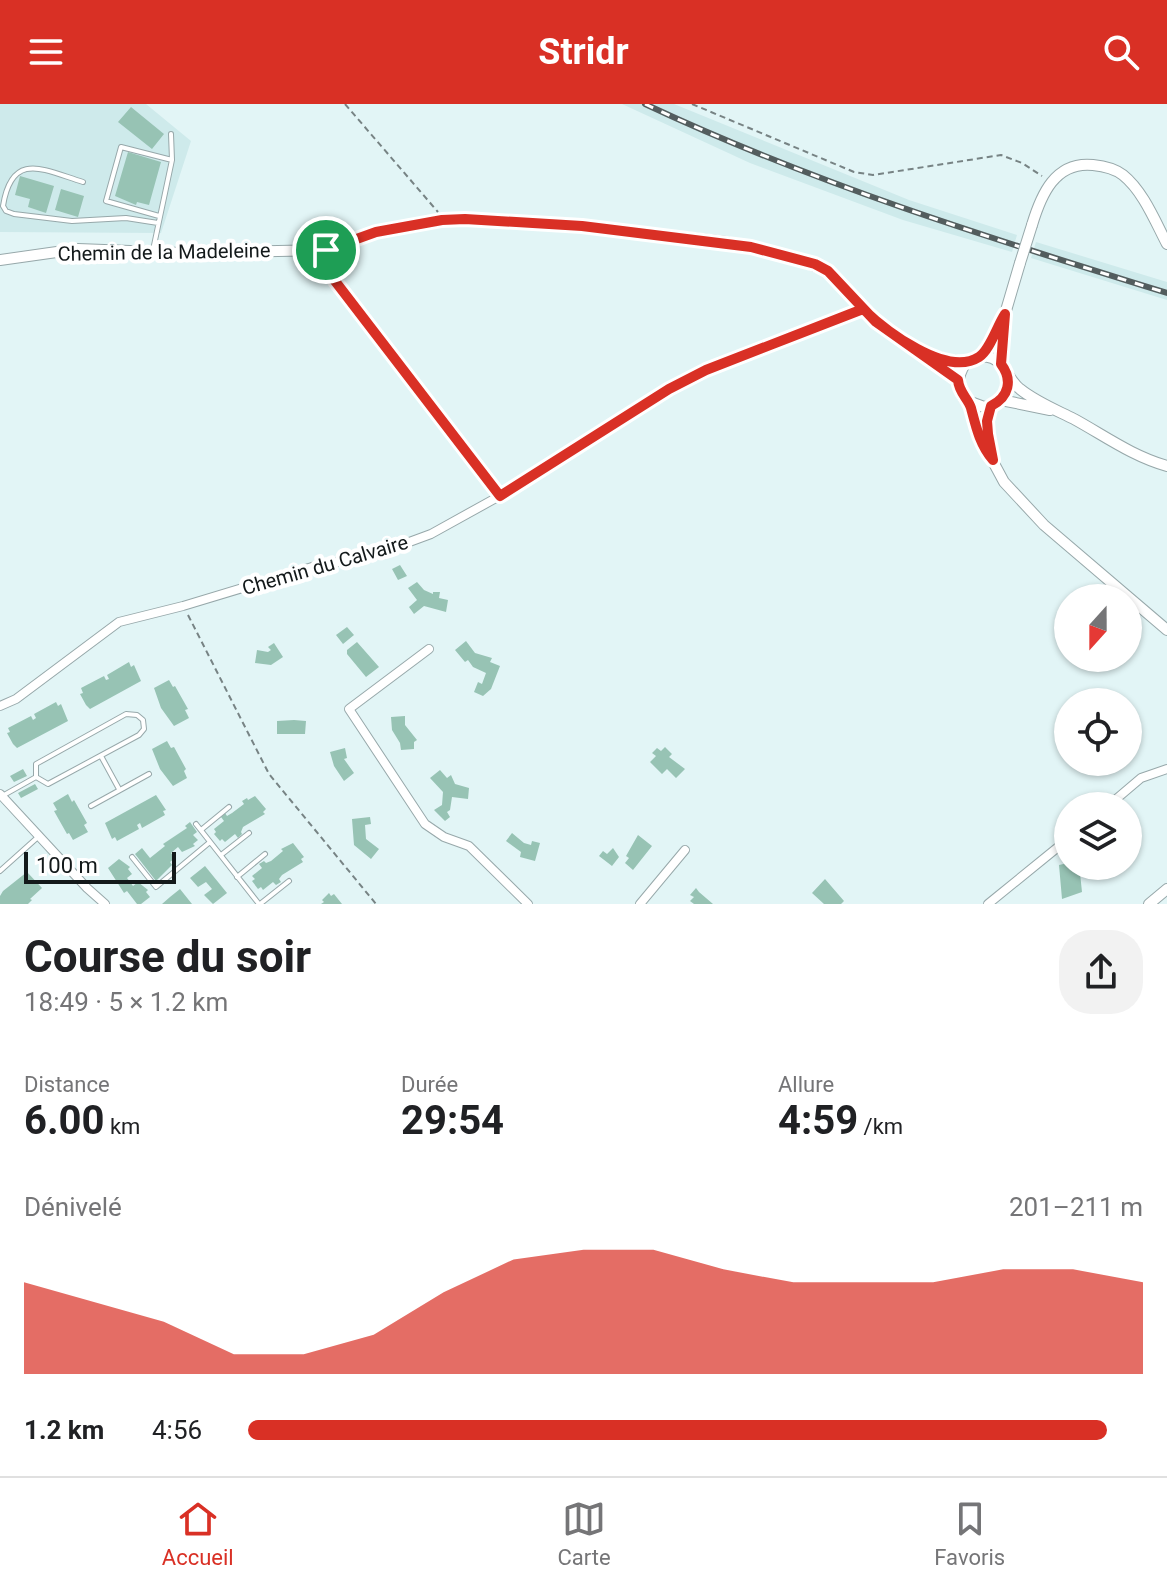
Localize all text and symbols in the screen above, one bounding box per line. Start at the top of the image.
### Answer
icon: menu [24,30,68,74]
icon: search [1099,30,1143,74]
text: Stridr [538,31,629,73]
pin [292,216,360,284]
icon: arrive [304,228,348,272]
street label: Chemin de la Madeleine [57,238,271,266]
street label: Chemin du Calvaire [239,530,411,600]
north arrow [1054,584,1142,672]
map controls [1054,584,1142,880]
button: locate [1054,688,1142,776]
button: layers [1054,792,1142,880]
scale bar [24,848,176,884]
text: 100 m [36,853,98,878]
button: share [1059,930,1143,1014]
text: Course du soir [24,931,311,983]
text: 18:49 · 5 × 1.2 km [24,987,228,1017]
text: Distance [24,1072,110,1097]
text: Durée [401,1072,458,1097]
text: Allure [778,1072,834,1097]
text: 6.00 [24,1097,104,1144]
text: 29:54 [401,1097,504,1144]
text: 4:59 [778,1097,858,1144]
text: km [104,1114,140,1139]
text: /km [858,1114,903,1139]
text: Dénivelé [24,1192,122,1222]
text: 201–211 m [1009,1192,1143,1222]
text: 1.2 km [24,1415,104,1445]
text: 4:56 [152,1415,202,1445]
tab: Accueil [162,1497,234,1570]
tab: Carte [557,1497,611,1570]
tab: Favoris [934,1497,1005,1570]

